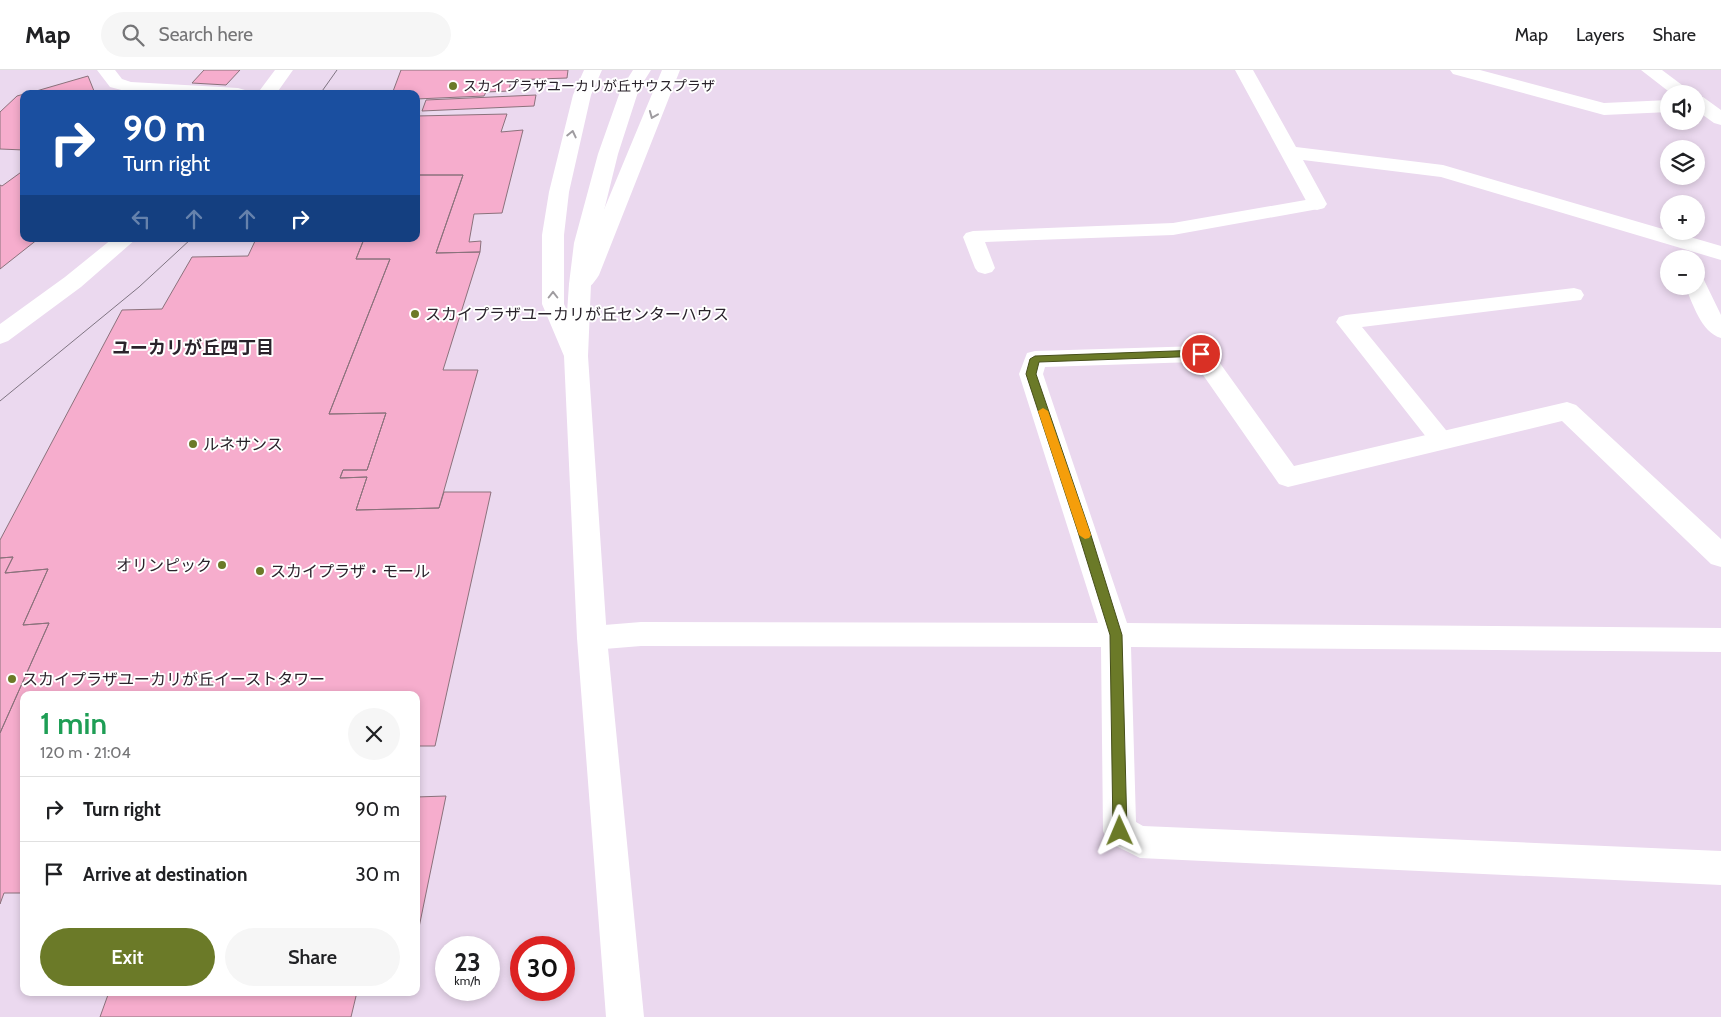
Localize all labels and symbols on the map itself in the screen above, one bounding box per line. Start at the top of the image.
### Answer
place label: スカイプラザユーカリが丘サウスプラザ [463,77,715,95]
marker: スカイプラザユーカリが丘サウスプラザ [447,80,459,92]
one-way arrow [649,110,659,119]
one-way arrow [566,130,577,139]
one-way arrow [548,291,558,298]
place label: スカイプラザユーカリが丘センターハウス [425,305,729,324]
marker: スカイプラザユーカリが丘センターハウス [409,308,421,320]
pin [1180,333,1222,375]
district label: ユーカリが丘四丁目 [112,337,274,359]
place label: ルネサンス [203,435,283,454]
marker: ルネサンス [187,438,199,450]
place label: オリンピック [116,556,212,575]
marker: オリンピック [216,559,228,571]
place label: スカイプラザ・モール [270,562,430,581]
marker: スカイプラザ・モール [254,565,266,577]
place label: スカイプラザユーカリが丘イーストタワー [22,670,325,689]
marker: スカイプラザユーカリが丘イーストタワー [6,673,18,685]
position arrow [1093,804,1145,856]
speed limit sign: 30 [510,936,575,1001]

